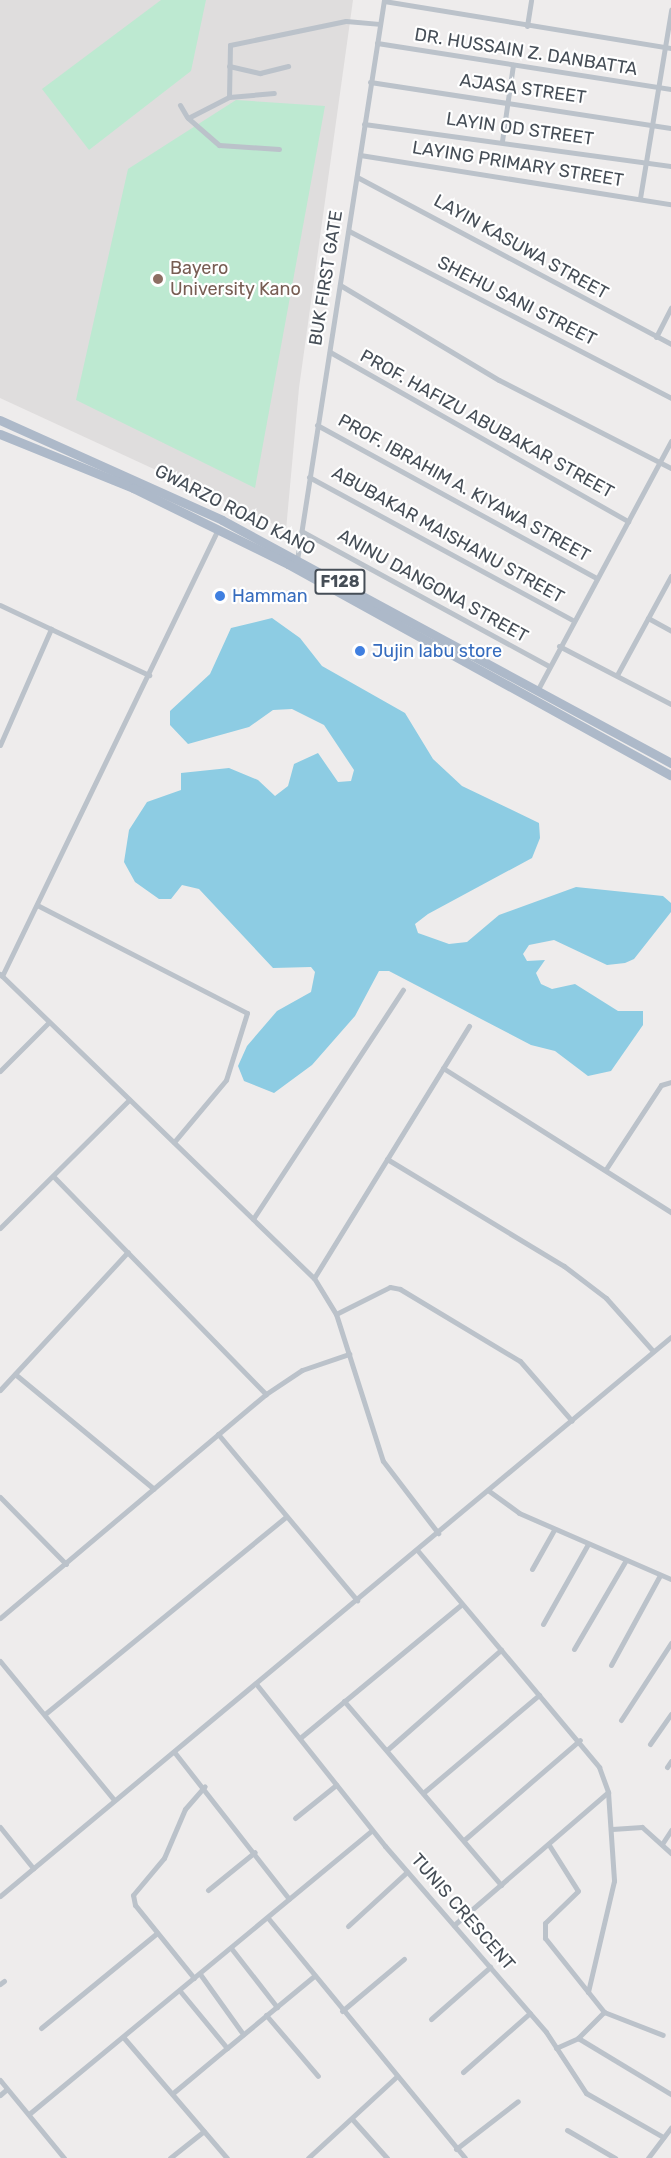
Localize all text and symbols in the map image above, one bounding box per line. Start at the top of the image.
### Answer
street label: DR. HUSSAIN Z. DANBATTA [413,24,639,80]
street label: AJASA STREET [458,69,588,109]
street label: LAYIN OD STREET [445,108,595,150]
street label: LAYING PRIMARY STREET [411,137,625,191]
street label: LAYIN KASUWA STREET [430,190,612,304]
street label: BUK FIRST GATE [305,209,347,347]
street label: SHEHU SANI STREET [434,252,600,350]
place label: Bayero University Kano [170,258,301,300]
marker: Bayero University Kano [151,272,165,286]
street label: PROF. HAFIZU ABUBAKAR STREET [356,345,618,503]
street label: PROF. IBRAHIM A. KIYAWA STREET [334,409,594,567]
street label: GWARZO ROAD KANO [151,460,319,560]
street label: ABUBAKAR MAISHANU STREET [328,462,568,608]
street label: ANINU DANGONA STREET [334,525,532,647]
road number: F128 [313,569,367,595]
place label: Hamman [232,585,308,607]
marker: Hamman [213,589,227,603]
place label: Jujin labu store [372,640,502,662]
marker: Jujin labu store [353,644,367,658]
street label: TUNIS CRESCENT [406,1849,520,1975]

